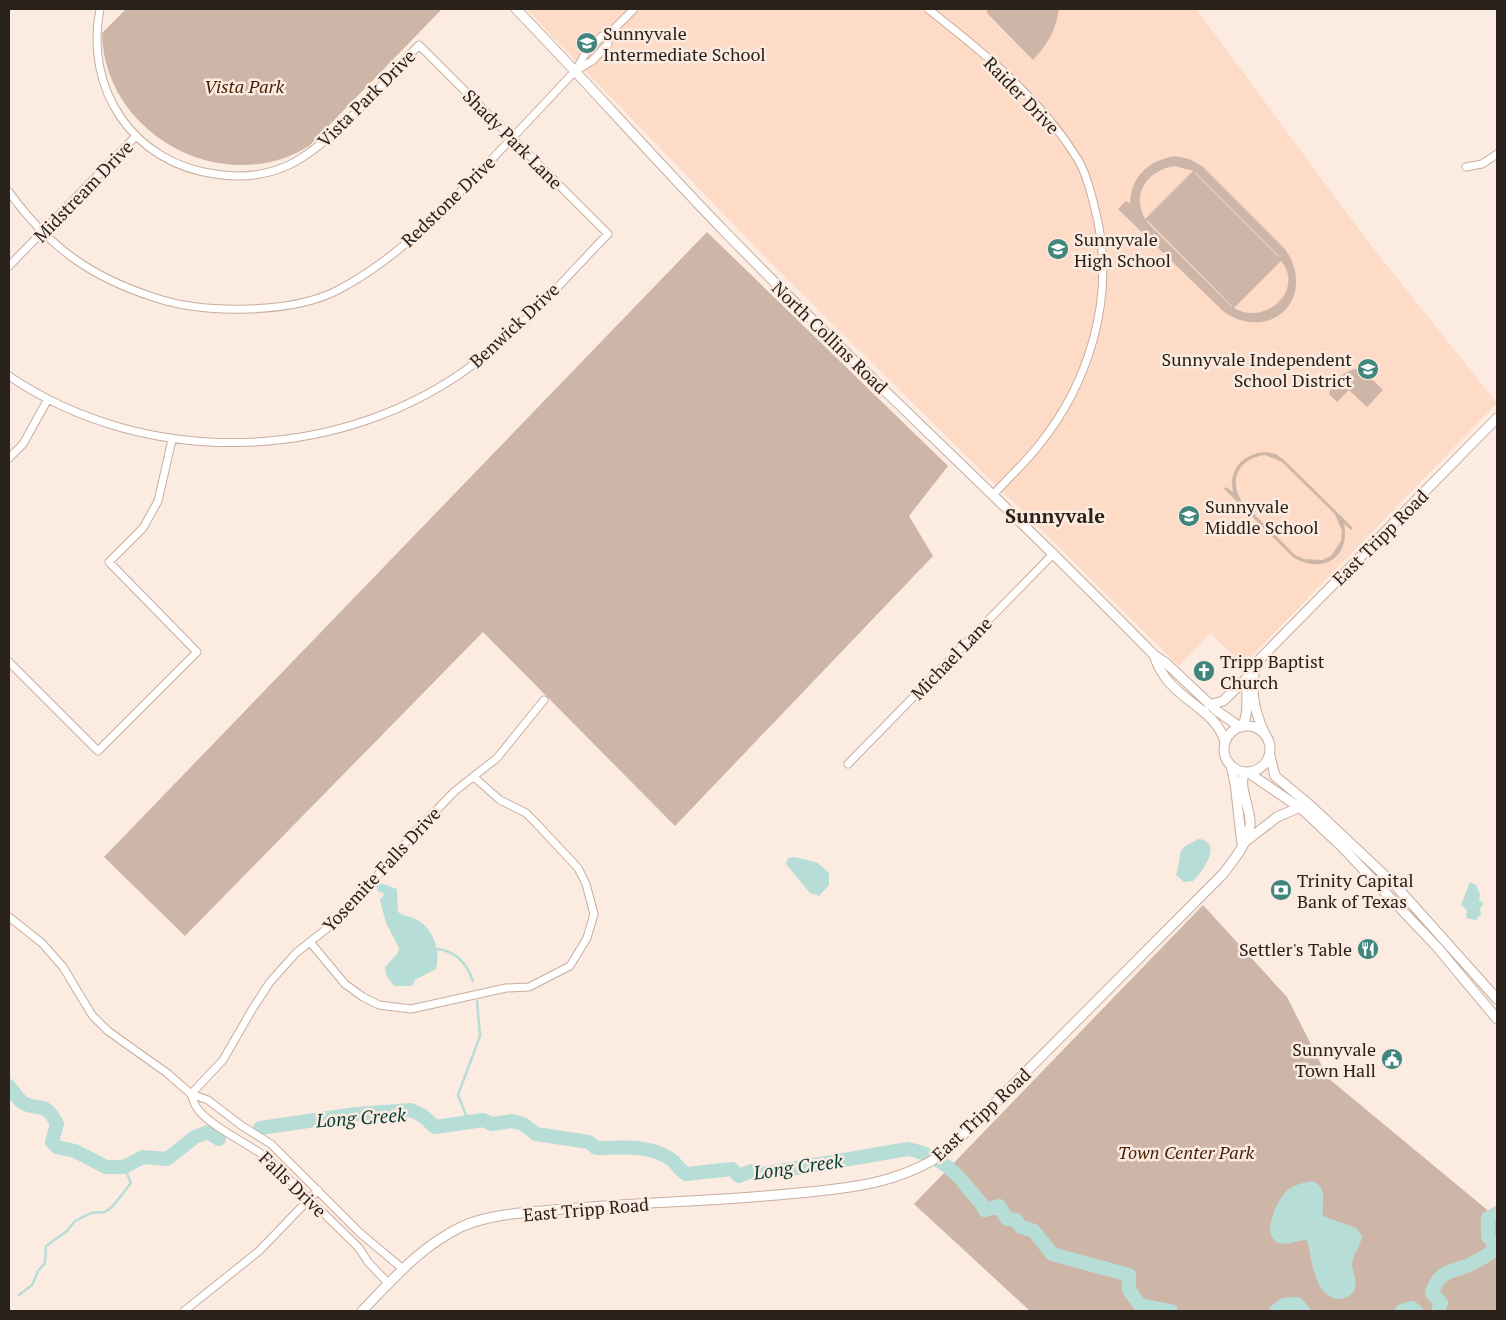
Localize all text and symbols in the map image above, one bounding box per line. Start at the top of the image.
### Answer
place label: Sunnyvale Intermediate School [603,21,766,66]
school or university icon: Sunnyvale Intermediate School [575,31,599,55]
street label: Vista Park Drive [312,44,420,152]
street label: Raider Drive [979,51,1065,139]
park label: Vista Park [204,74,284,98]
street label: Shady Park Lane [458,84,568,194]
street label: Midstream Drive [28,135,138,247]
street label: Redstone Drive [396,150,500,252]
place label: Sunnyvale High School [1074,227,1171,272]
school or university icon: Sunnyvale High School [1046,237,1070,261]
street label: North Collins Road [767,276,893,398]
street label: Benwick Drive [464,277,564,373]
place label: Sunnyvale Independent School District [1162,347,1352,392]
school or university icon: Sunnyvale Independent School District [1356,357,1380,381]
street label: East Tripp Road [1327,484,1433,590]
place label: Sunnyvale Middle School [1205,494,1319,539]
district label: Sunnyvale [1005,502,1105,529]
school or university icon: Sunnyvale Middle School [1177,504,1201,528]
street label: Michael Lane [905,611,997,705]
place label: Tripp Baptist Church [1220,649,1325,694]
church icon: Tripp Baptist Church [1192,659,1216,683]
street label: Yosemite Falls Drive [317,801,445,937]
place label: Trinity Capital Bank of Texas [1297,868,1414,913]
bank icon: Trinity Capital Bank of Texas [1269,878,1293,902]
place label: Settler's Table [1239,937,1352,961]
restaurant icon: Settler's Table [1356,937,1380,961]
place label: Sunnyvale Town Hall [1292,1037,1376,1082]
public building icon: Sunnyvale Town Hall [1380,1047,1404,1071]
street label: East Tripp Road [927,1062,1035,1166]
water label: Long Creek [314,1101,408,1133]
park label: Town Center Park [1118,1140,1255,1164]
street label: Falls Drive [254,1146,332,1222]
water label: Long Creek [751,1147,845,1185]
street label: East Tripp Road [522,1192,650,1226]

